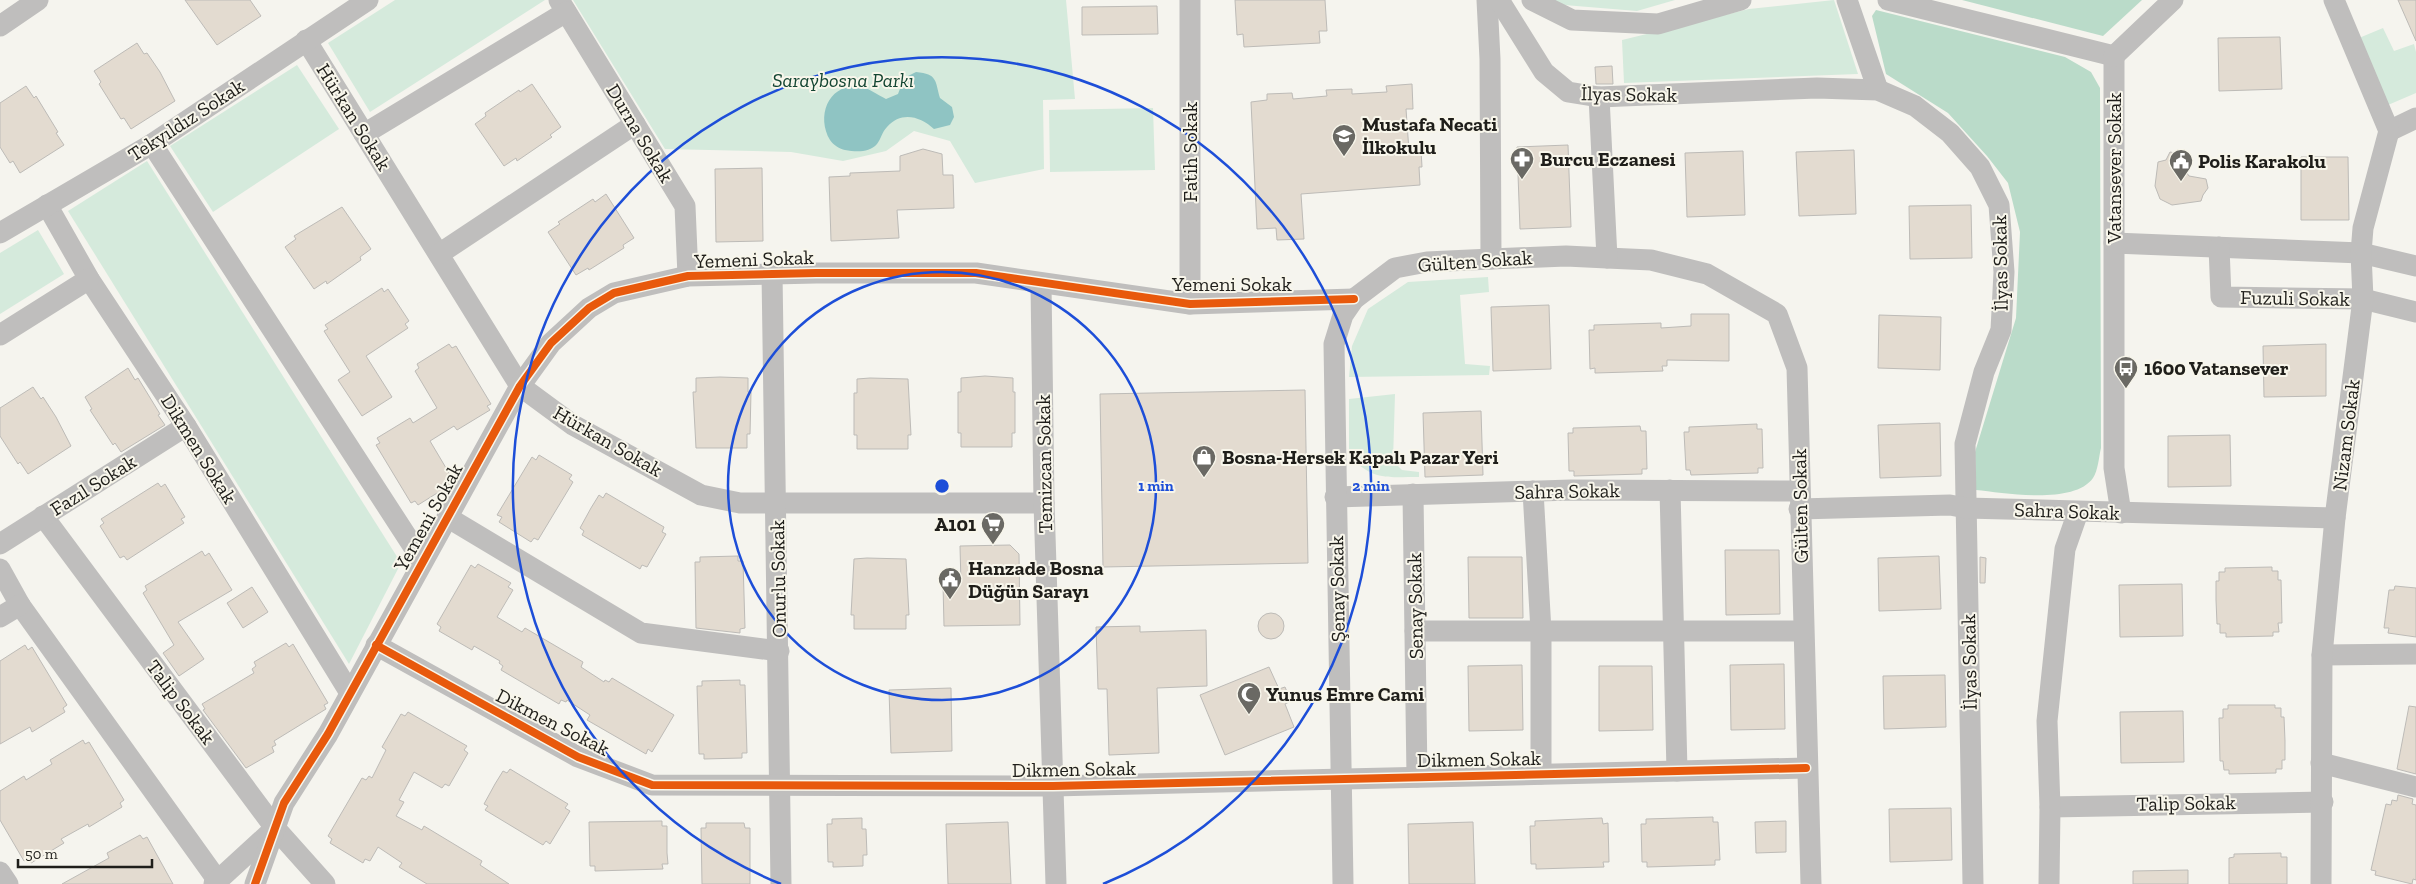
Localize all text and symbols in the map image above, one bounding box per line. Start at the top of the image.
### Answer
street label: Hürkan Sokak [312,59,397,175]
park label: Saraybosna Parkı [772,68,914,92]
street label: Tekyıldız Sokak [123,73,249,167]
street label: Durna Sokak [601,79,679,187]
street label: İlyas Sokak [1581,81,1678,107]
street label: Vatansever Sokak [2102,92,2126,244]
street label: Fatih Sokak [1178,101,1202,202]
place label: Mustafa Necati İlkokulu [1362,112,1497,159]
school or university icon: Mustafa Necati İlkokulu [1331,123,1357,157]
pharmacy icon: Burcu Eczanesi [1509,146,1535,180]
place label: Burcu Eczanesi [1540,147,1675,171]
public building icon: Polis Karakolu [2168,148,2194,182]
place label: Polis Karakolu [2198,149,2326,173]
street label: İlyas Sokak [1987,214,2013,311]
street label: Yemeni Sokak [693,245,815,273]
street label: Gülten Sokak [1417,245,1534,277]
street label: Yemeni Sokak [1171,272,1292,296]
street label: Fuzuli Sokak [2240,285,2351,311]
bus stop icon: 1600 Vatansever [2113,355,2139,389]
place label: 1600 Vatansever [2144,356,2289,380]
street label: Nizam Sokak [2327,377,2365,492]
street label: Dikmen Sokak [156,390,242,509]
street label: Temizcan Sokak [1031,394,1057,534]
street label: Hürkan Sokak [549,400,667,482]
shop icon: Bosna-Hersek Kapalı Pazar Yeri [1191,444,1217,478]
place label: Bosna-Hersek Kapalı Pazar Yeri [1222,445,1499,469]
street label: Gülten Sokak [1787,448,1813,563]
street label: Fazıl Sokak [46,449,141,521]
street label: Yemeni Sokak [388,458,468,576]
centre of rings [933,477,951,495]
text: 1 min [1138,477,1174,495]
text: 2 min [1352,477,1390,495]
street label: Sahra Sokak [1514,478,1621,504]
street label: Sahra Sokak [2014,497,2121,525]
supermarket icon: A101 [980,511,1006,545]
place label: A101 [935,512,976,536]
street label: Onurlu Sokak [765,519,791,638]
street label: Şenay Sokak [1324,535,1350,642]
street label: Senay Sokak [1402,552,1428,659]
place label: Hanzade Bosna Düğün Sarayı [968,556,1104,603]
public building icon: Hanzade Bosna Düğün Sarayı [937,566,963,600]
street label: İlyas Sokak [1956,613,1982,710]
street label: Talip Sokak [142,655,221,749]
mosque icon: Yunus Emre Cami [1236,681,1262,715]
place label: Yunus Emre Cami [1266,682,1424,706]
street label: Dikmen Sokak [492,683,614,761]
street label: Dikmen Sokak [1417,746,1542,772]
street label: Dikmen Sokak [1012,756,1137,782]
street label: Talip Sokak [2136,790,2236,816]
scale bar [18,836,151,868]
text: 50 m [25,845,58,863]

